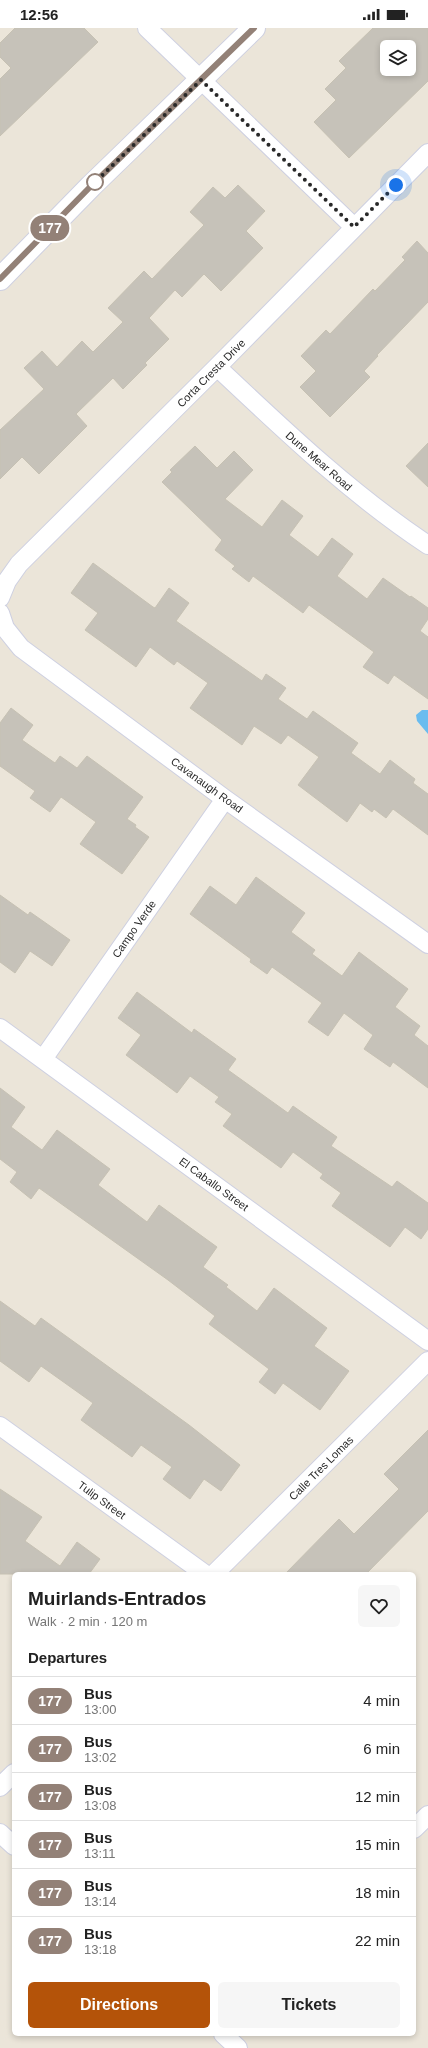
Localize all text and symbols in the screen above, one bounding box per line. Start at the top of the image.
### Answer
text: 12:56 [20,6,58,23]
map controls [380,40,416,76]
button: layers [380,40,416,76]
unlabelled marker [86,173,104,191]
your location [386,175,406,195]
line badge: 177 [27,215,73,241]
text: 177 [38,220,62,236]
street label: Corta Cresta Drive [175,337,247,409]
street label: Dune Mear Road [283,429,355,493]
street label: Cavanaugh Road [169,755,245,815]
street label: Campo Verde [110,898,158,960]
street label: El Caballo Street [177,1155,251,1213]
street label: Calle Tres Lomas [286,1433,356,1503]
street label: Tulip Street [76,1479,128,1521]
button: heart [358,1585,400,1627]
text: Muirlands-Entrados [28,1588,206,1609]
text: Walk · 2 min · 120 m [28,1614,147,1629]
text: Departures [28,1649,107,1666]
text: Bus [84,1685,112,1702]
text: 4 min [363,1692,400,1709]
text: 177 [38,1693,62,1709]
text: 13:00 [84,1702,117,1717]
text: Bus [84,1733,112,1750]
text: 6 min [363,1740,400,1757]
text: 177 [38,1741,62,1757]
text: 13:02 [84,1750,117,1765]
text: Bus [84,1781,112,1798]
text: 12 min [355,1788,400,1805]
text: 177 [38,1789,62,1805]
text: 13:08 [84,1798,117,1813]
text: Bus [84,1829,112,1846]
text: 15 min [355,1836,400,1853]
text: 177 [38,1837,62,1853]
text: 13:11 [84,1846,116,1861]
text: Bus [84,1877,112,1894]
text: 18 min [355,1884,400,1901]
text: 177 [38,1885,62,1901]
text: 13:14 [84,1894,117,1909]
text: Bus [84,1925,112,1942]
text: 22 min [355,1932,400,1949]
text: 177 [38,1933,62,1949]
text: 13:18 [84,1942,117,1957]
button: Directions [28,1982,210,2028]
button: Tickets [218,1982,400,2028]

